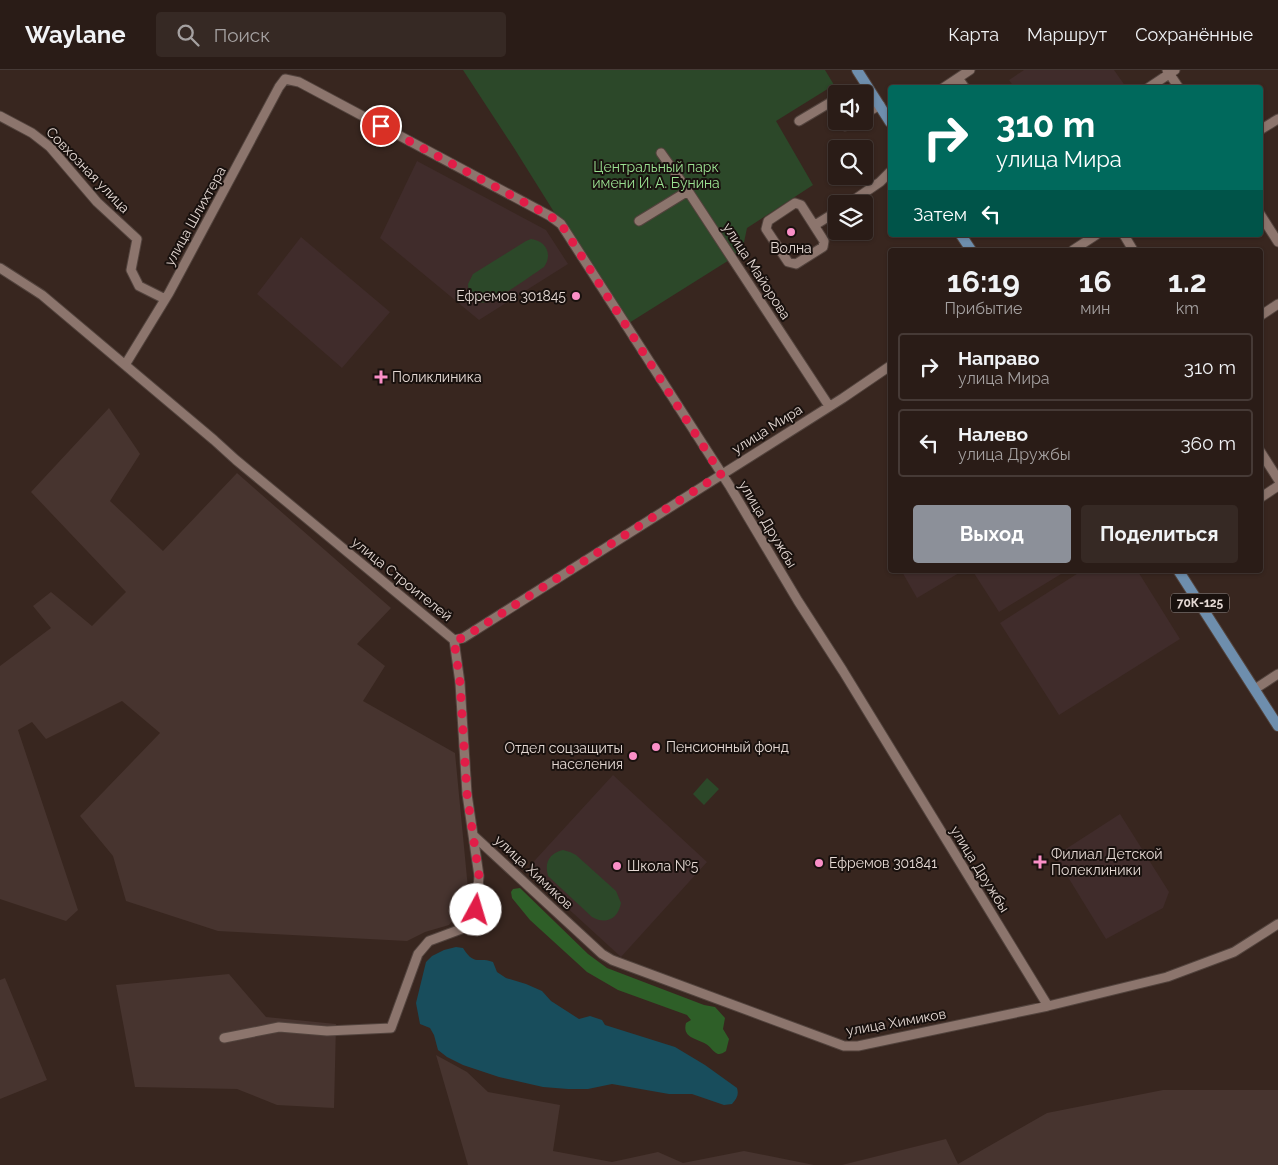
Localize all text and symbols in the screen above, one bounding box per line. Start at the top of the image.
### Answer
search box [156,12,506,57]
text: Waylane [25,20,126,49]
icon: search [174,21,202,49]
text: Поиск [214,24,270,46]
text: Карта [948,24,999,45]
text: Маршрут [1027,24,1107,45]
text: Сохранённые [1135,24,1253,45]
map controls [828,85,873,240]
button: sound [828,85,873,130]
text: 310 m [996,104,1095,145]
pin [360,105,402,147]
icon: right [913,105,978,170]
icon: arrive [367,112,395,140]
street label: Совхозная улица [43,124,133,216]
button: search [828,140,873,185]
text: улица Мира [996,146,1122,172]
park label: Центральный парк имени И. А. Бунина [592,159,720,191]
street label: улица Шлихтера [161,164,229,268]
button: layers [828,195,873,240]
icon: left [977,200,1005,228]
text: Затем [913,203,967,225]
street label: улица Майорова [720,220,794,322]
marker: Волна [785,226,797,238]
place label: Волна [770,240,812,256]
text: 16:19 [947,264,1020,299]
text: 16 [1079,264,1112,299]
text: 1.2 [1168,264,1207,299]
place label: Ефремов 301845 [456,288,566,304]
marker: Ефремов 301845 [570,290,582,302]
text: Прибытие [944,299,1022,318]
text: мин [1080,299,1110,318]
text: km [1176,299,1199,318]
text: Направо [958,347,1039,369]
icon: right [915,353,943,381]
text: 310 m [1184,356,1236,378]
place label: Поликлиника [392,369,482,385]
text: улица Мира [958,369,1049,388]
marker: Поликлиника [374,370,388,384]
street label: улица Мира [729,401,805,457]
text: Налево [958,423,1028,445]
icon: left [915,429,943,457]
text: 360 m [1180,432,1236,454]
text: улица Дружбы [958,445,1071,464]
street label: улица Дружбы [736,478,800,570]
button: Выход [913,505,1071,563]
button: Поделиться [1081,505,1238,563]
street label: улица Строителей [349,534,455,624]
road number: 70К-125 [1171,594,1229,612]
place label: Пенсионный фонд [666,739,789,755]
place label: Отдел соцзащиты населения [505,740,623,772]
marker: Пенсионный фонд [650,741,662,753]
marker: Отдел соцзащиты населения [627,750,639,762]
street label: улица Дружбы [947,823,1013,915]
street label: улица Химиков [492,832,576,912]
place label: Филиал Детской Полеклиники [1051,846,1163,878]
place label: Ефремов 301841 [829,855,937,871]
marker: Филиал Детской Полеклиники [1033,855,1047,869]
marker: Ефремов 301841 [813,857,825,869]
place label: Школа №5 [627,858,699,874]
marker: Школа №5 [611,860,623,872]
position arrow [449,883,501,935]
street label: улица Химиков [845,1005,947,1039]

